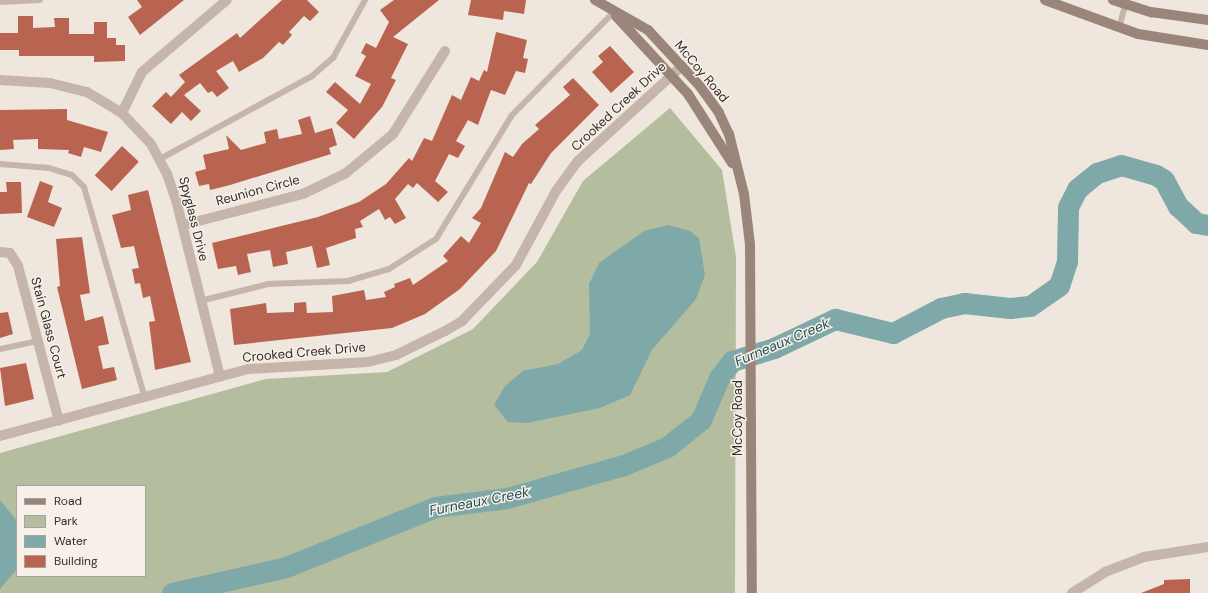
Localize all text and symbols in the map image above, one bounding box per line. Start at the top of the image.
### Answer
street label: McCoy Road [671,38,731,106]
street label: Crooked Creek Drive [568,59,670,155]
street label: Reunion Circle [214,172,302,210]
street label: Spyglass Drive [175,175,211,263]
street label: Stain Glass Court [27,276,69,380]
water label: Furneaux Creek [732,314,832,370]
street label: Crooked Creek Drive [242,340,366,366]
street label: McCoy Road [730,380,746,456]
water label: Furneaux Creek [428,483,530,519]
legend [16,485,146,577]
text: Road [54,493,82,509]
text: Park [54,513,78,529]
text: Water [54,533,87,549]
text: Building [54,553,98,569]

